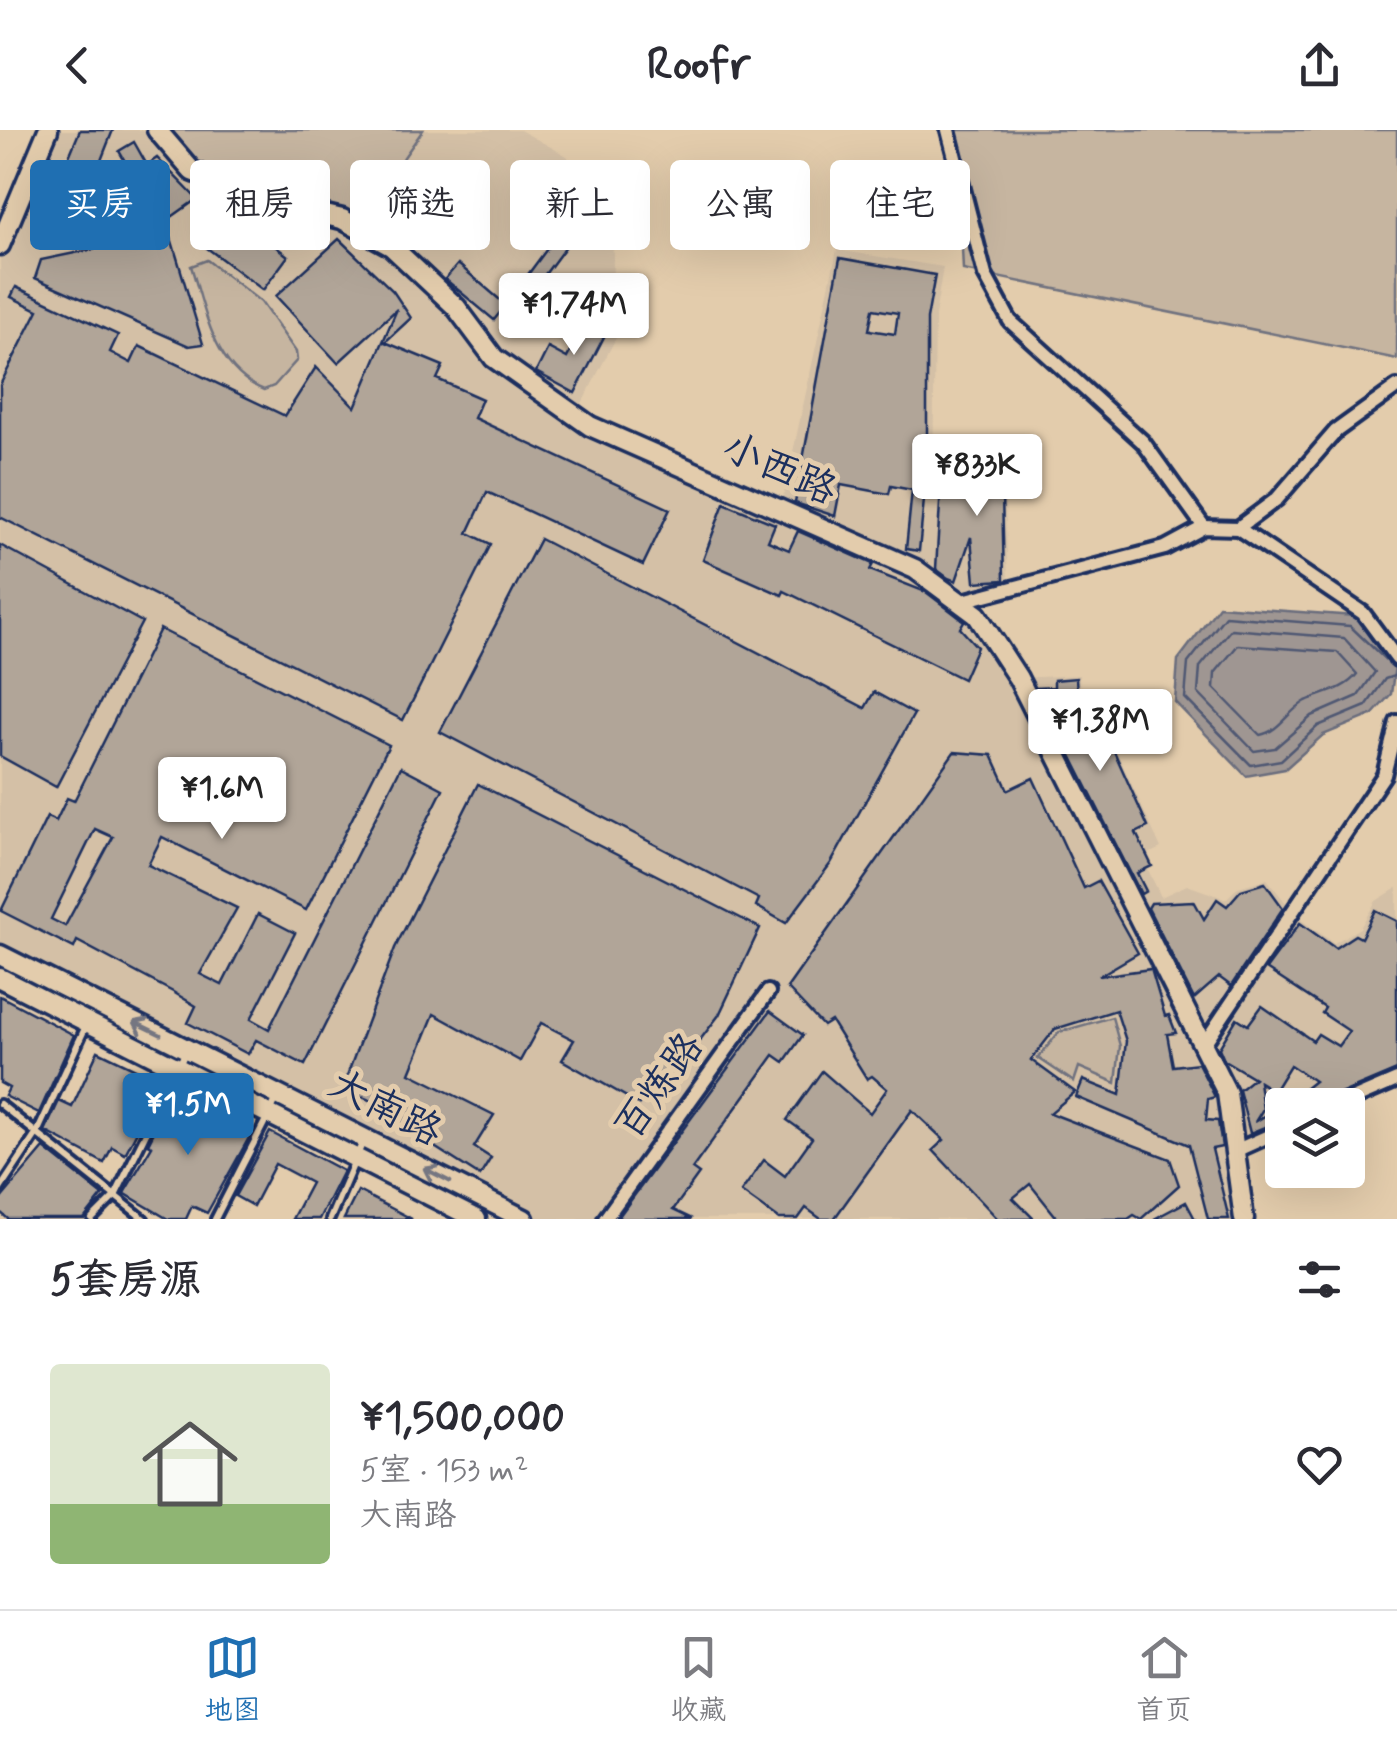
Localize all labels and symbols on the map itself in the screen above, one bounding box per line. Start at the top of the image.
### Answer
pin: ¥1.74M [493,273,655,358]
street label: 小西路 [714,422,844,518]
pin: ¥833K [907,434,1047,519]
pin: ¥1.38M [1019,689,1181,774]
pin: ¥1.6M [152,757,292,842]
one-way arrow [133,1018,162,1037]
street label: 百炼路 [604,1023,716,1151]
street label: 大南路 [320,1059,450,1159]
pin: ¥1.5M [118,1073,258,1158]
one-way arrow [423,1165,452,1184]

